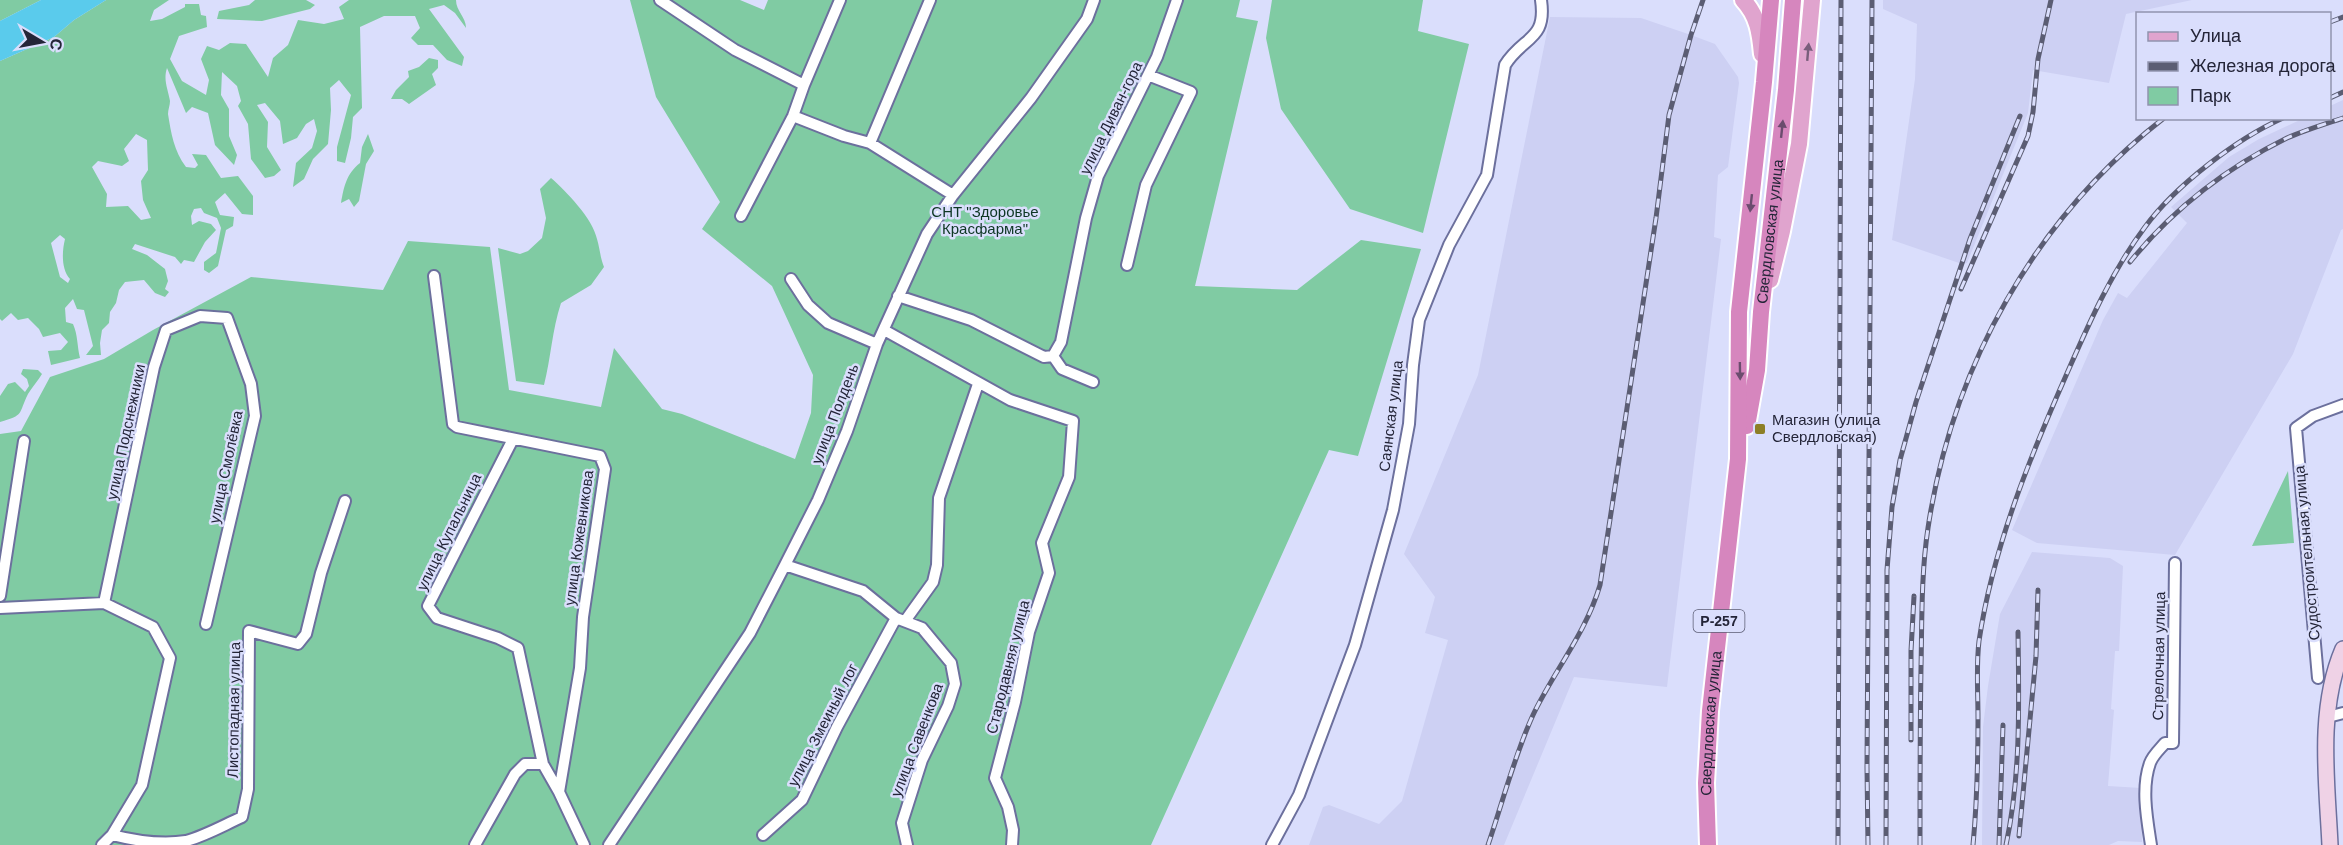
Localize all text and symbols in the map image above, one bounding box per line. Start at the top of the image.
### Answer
north arrow [12,12,72,72]
legend [2136,12,2331,120]
text: Улица [2190,26,2242,46]
text: С [47,37,66,52]
one-way arrow [1803,43,1813,62]
text: Железная дорога [2190,56,2337,76]
street label: улица Диван-гора [1076,58,1146,177]
text: Парк [2190,86,2231,106]
one-way arrow [1777,119,1787,138]
street label: Свердловская улица [1753,158,1786,305]
one-way arrow [1746,193,1756,212]
park label: СНТ "Здоровье Красфарма" [931,203,1039,237]
street label: Саянская улица [1375,359,1406,473]
street label: улица Полдень [808,361,862,466]
one-way arrow [1735,361,1744,380]
street label: улица Подснежники [103,362,148,501]
street label: улица Смолёвка [205,408,246,525]
place label: Магазин (улица Свердловская) [1772,411,1881,445]
marker: Магазин (улица Свердловская) [1753,422,1767,436]
street label: Судостроительная улица [2290,464,2323,641]
street label: улица Кожевникова [561,468,597,607]
street label: улица Купальница [413,470,485,593]
street label: Стрелочная улица [2149,591,2168,721]
street label: Стародавняя улица [983,598,1033,736]
road number: Р-257 [1694,610,1744,632]
street label: Листопадная улица [224,641,243,778]
street label: Свердловская улица [1697,649,1725,796]
street label: улица Змеиный лог [784,660,861,789]
street label: улица Савенкова [887,680,946,799]

